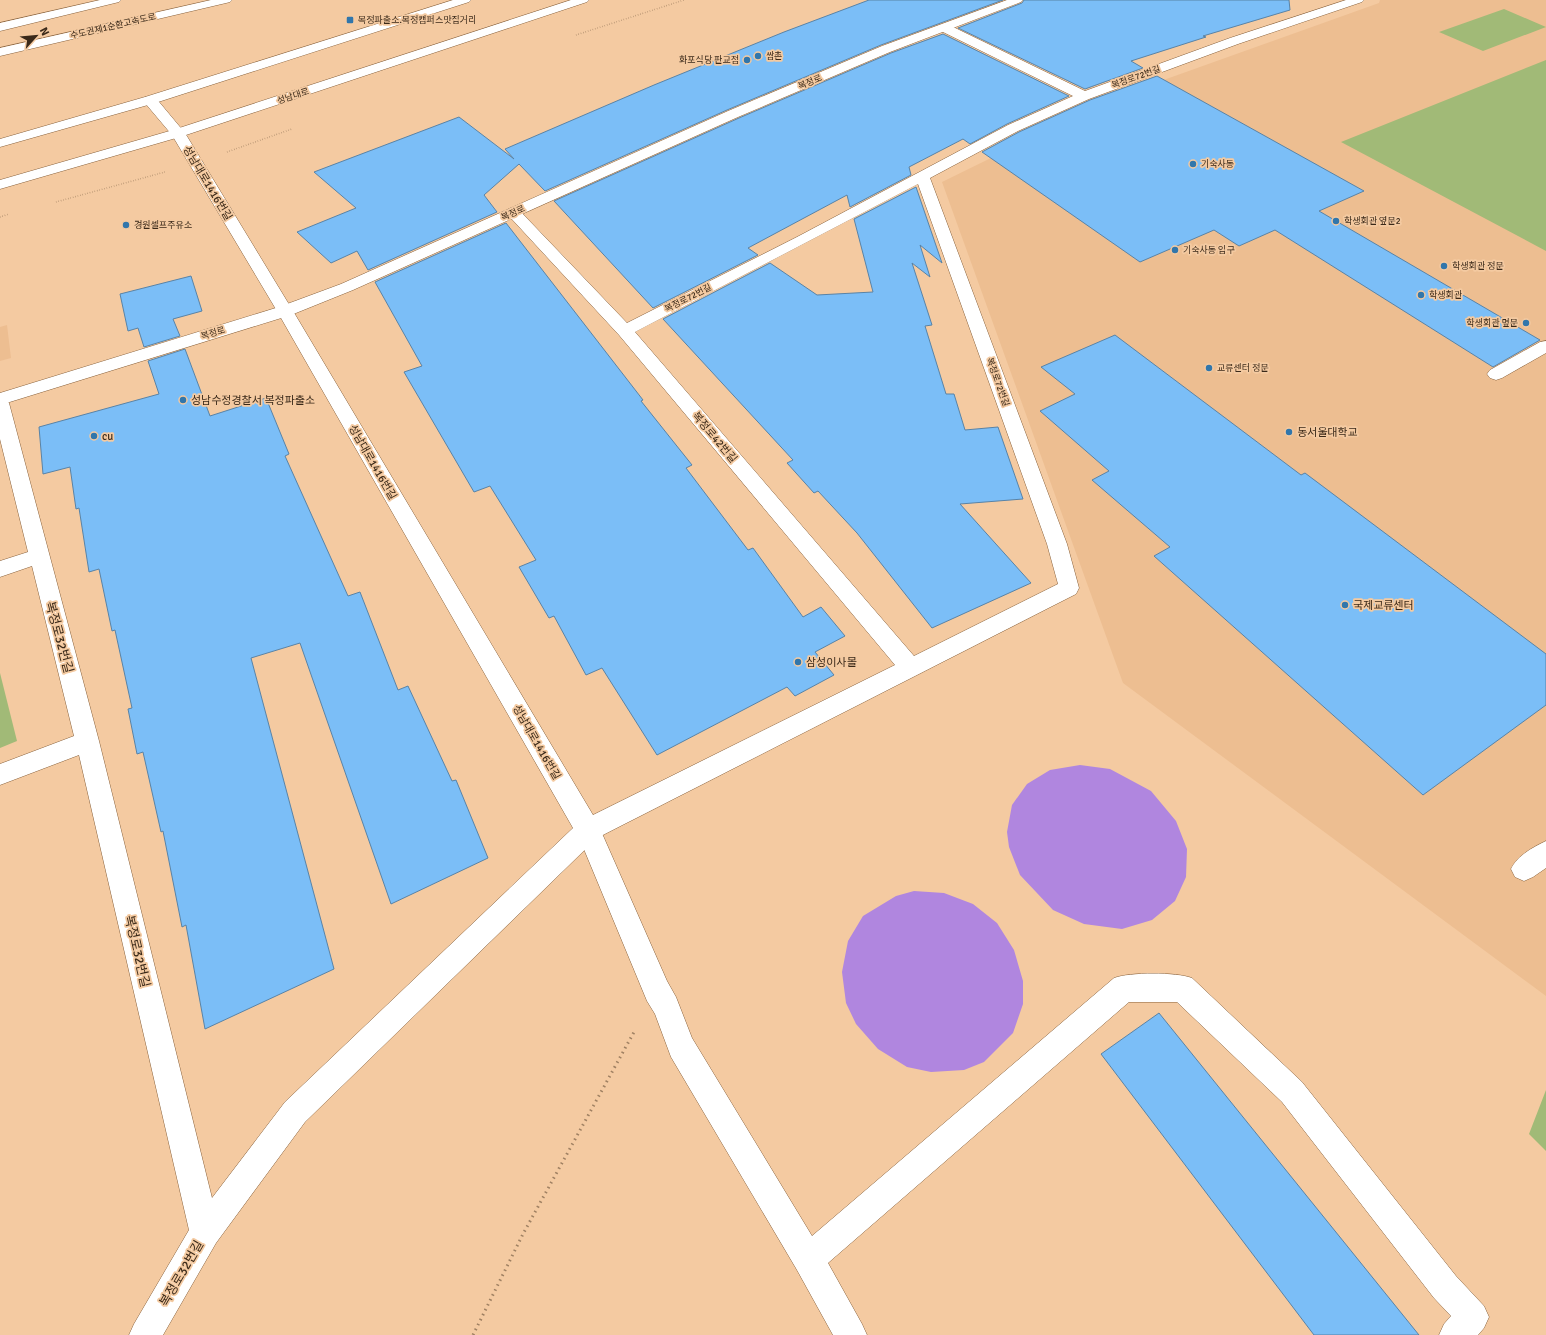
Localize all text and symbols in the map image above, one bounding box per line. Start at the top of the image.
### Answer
street label: 수도권제1순환고속도로 [69,10,157,42]
marker: 복정파출소.복정캠퍼스맛집거리 [345,15,355,25]
place label: 복정파출소.복정캠퍼스맛집거리 [358,15,476,26]
north arrow [16,16,56,56]
text: N [37,25,52,38]
marker: 쌈촌 [753,51,763,61]
place label: 쌈촌 [766,51,783,62]
place label: 화포식당 판교점 [679,55,739,66]
marker: 화포식당 판교점 [742,55,752,65]
street label: 복정로72번길 [1110,64,1162,91]
street label: 복정로 [797,73,824,92]
street label: 성남대로 [276,86,311,107]
street label: 성남대로1416번길 [180,144,235,223]
marker: 기숙사동 [1188,159,1198,169]
place label: 기숙사동 [1201,159,1234,170]
street label: 복정로 [500,203,527,224]
place label: 학생회관 옆문2 [1344,215,1401,227]
marker: 학생회관 옆문2 [1331,216,1341,226]
marker: 경원셀프주유소 [121,220,131,230]
place label: 경원셀프주유소 [134,220,193,231]
marker: 기숙사동 입구 [1170,245,1180,255]
place label: 기숙사동 입구 [1183,245,1235,256]
place label: 학생회관 정문 [1452,260,1504,272]
marker: 학생회관 정문 [1439,261,1449,271]
street label: 복정로72번길 [663,282,714,315]
place label: 학생회관 [1429,289,1463,301]
marker: 학생회관 [1416,290,1426,300]
place label: 학생회관 몊문 [1466,317,1518,329]
marker: 학생회관 몊문 [1521,318,1531,328]
street label: 복정로 [200,325,227,342]
street label: 복정로72번길 [984,356,1011,408]
marker: 교류센터 정문 [1204,363,1214,373]
place label: 교류센터 정문 [1217,363,1269,374]
place label: 성남수정경찰서 복정파출소 [191,394,315,407]
marker: 성남수정경찰서 복정파출소 [178,395,188,405]
street label: 복정로42번길 [690,409,740,465]
street label: 성남대로1416번길 [346,422,399,502]
place label: 동서울대학교 [1297,426,1358,439]
marker: 동서울대학교 [1284,427,1294,437]
place label: cu [102,430,113,443]
marker: cu [89,431,99,441]
place label: 국제교류센터 [1353,599,1414,612]
street label: 복정로32번길 [42,600,76,675]
marker: 국제교류센터 [1340,600,1350,610]
place label: 삼성이사몰 [806,656,857,669]
marker: 삼성이사몰 [793,657,803,667]
street label: 성남대로1416번길 [510,702,563,782]
street label: 복정로32번길 [121,913,153,989]
street label: 복정로32번길 [156,1238,207,1309]

